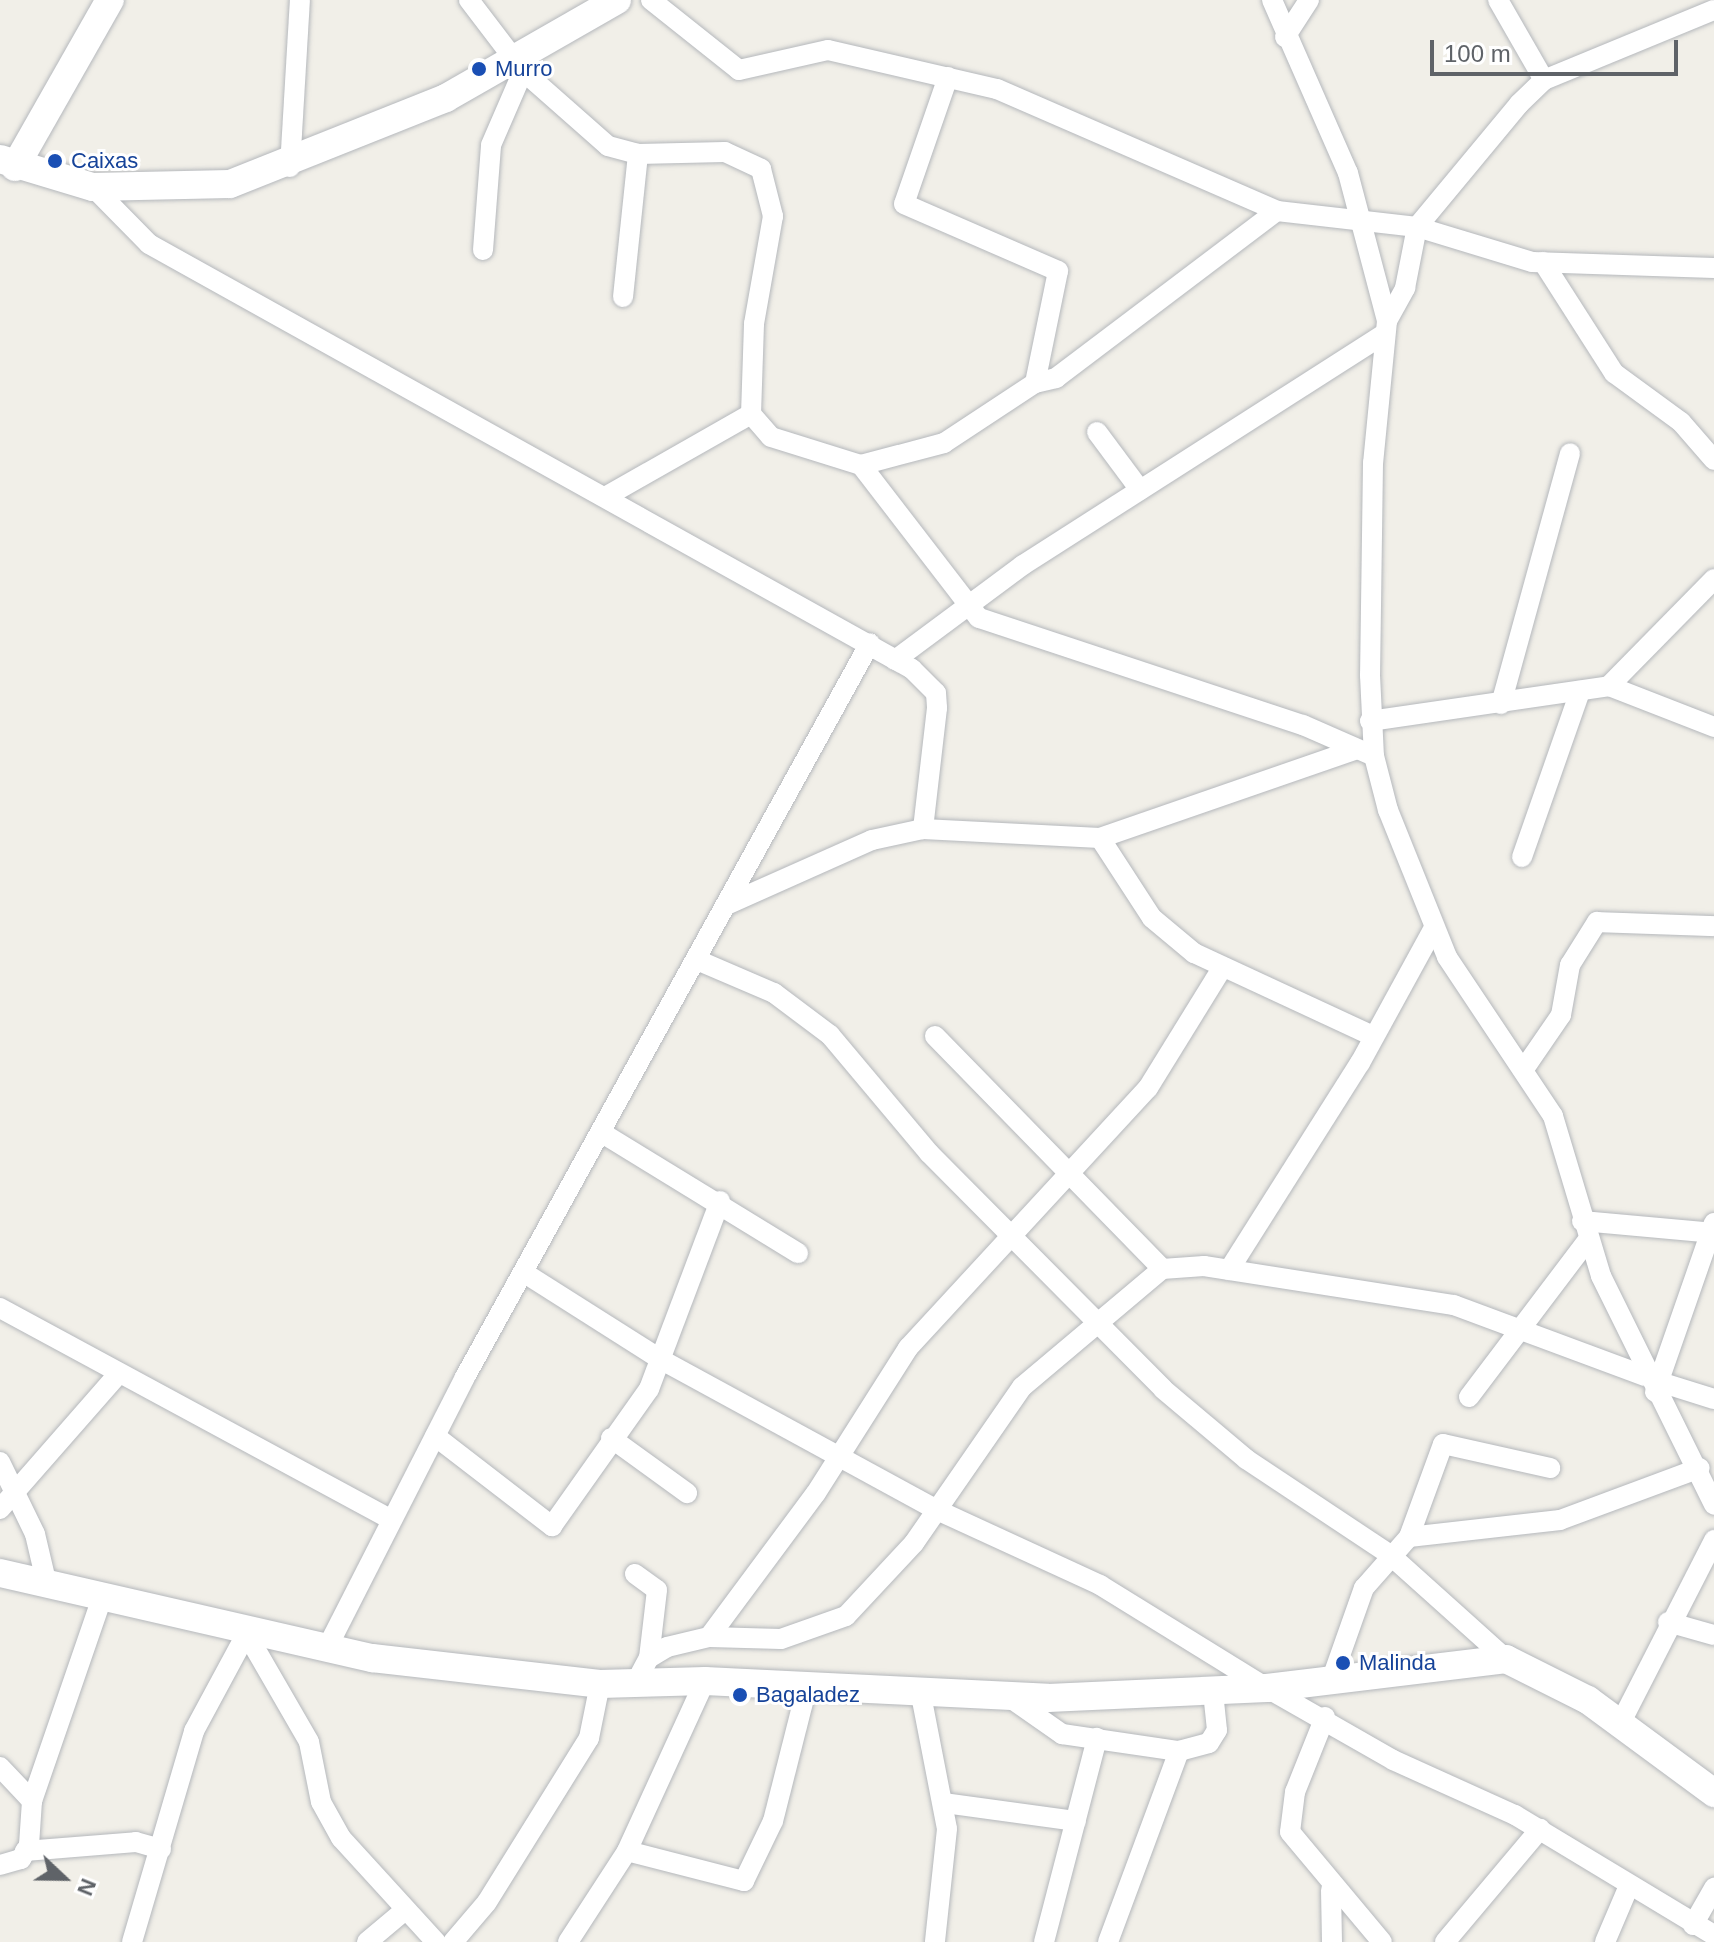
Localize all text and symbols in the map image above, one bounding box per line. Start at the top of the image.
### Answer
scale bar [1434,24,1682,74]
text: 100 m [1444,40,1511,67]
place label: Murro [495,56,552,82]
marker: Murro [470,60,488,78]
place label: Caixas [71,148,138,174]
marker: Caixas [46,152,64,170]
place label: Malinda [1359,1650,1436,1676]
marker: Malinda [1334,1654,1352,1672]
place label: Bagaladez [756,1682,860,1708]
marker: Bagaladez [731,1686,749,1704]
north arrow [24,1838,104,1918]
text: N [72,1875,101,1899]

